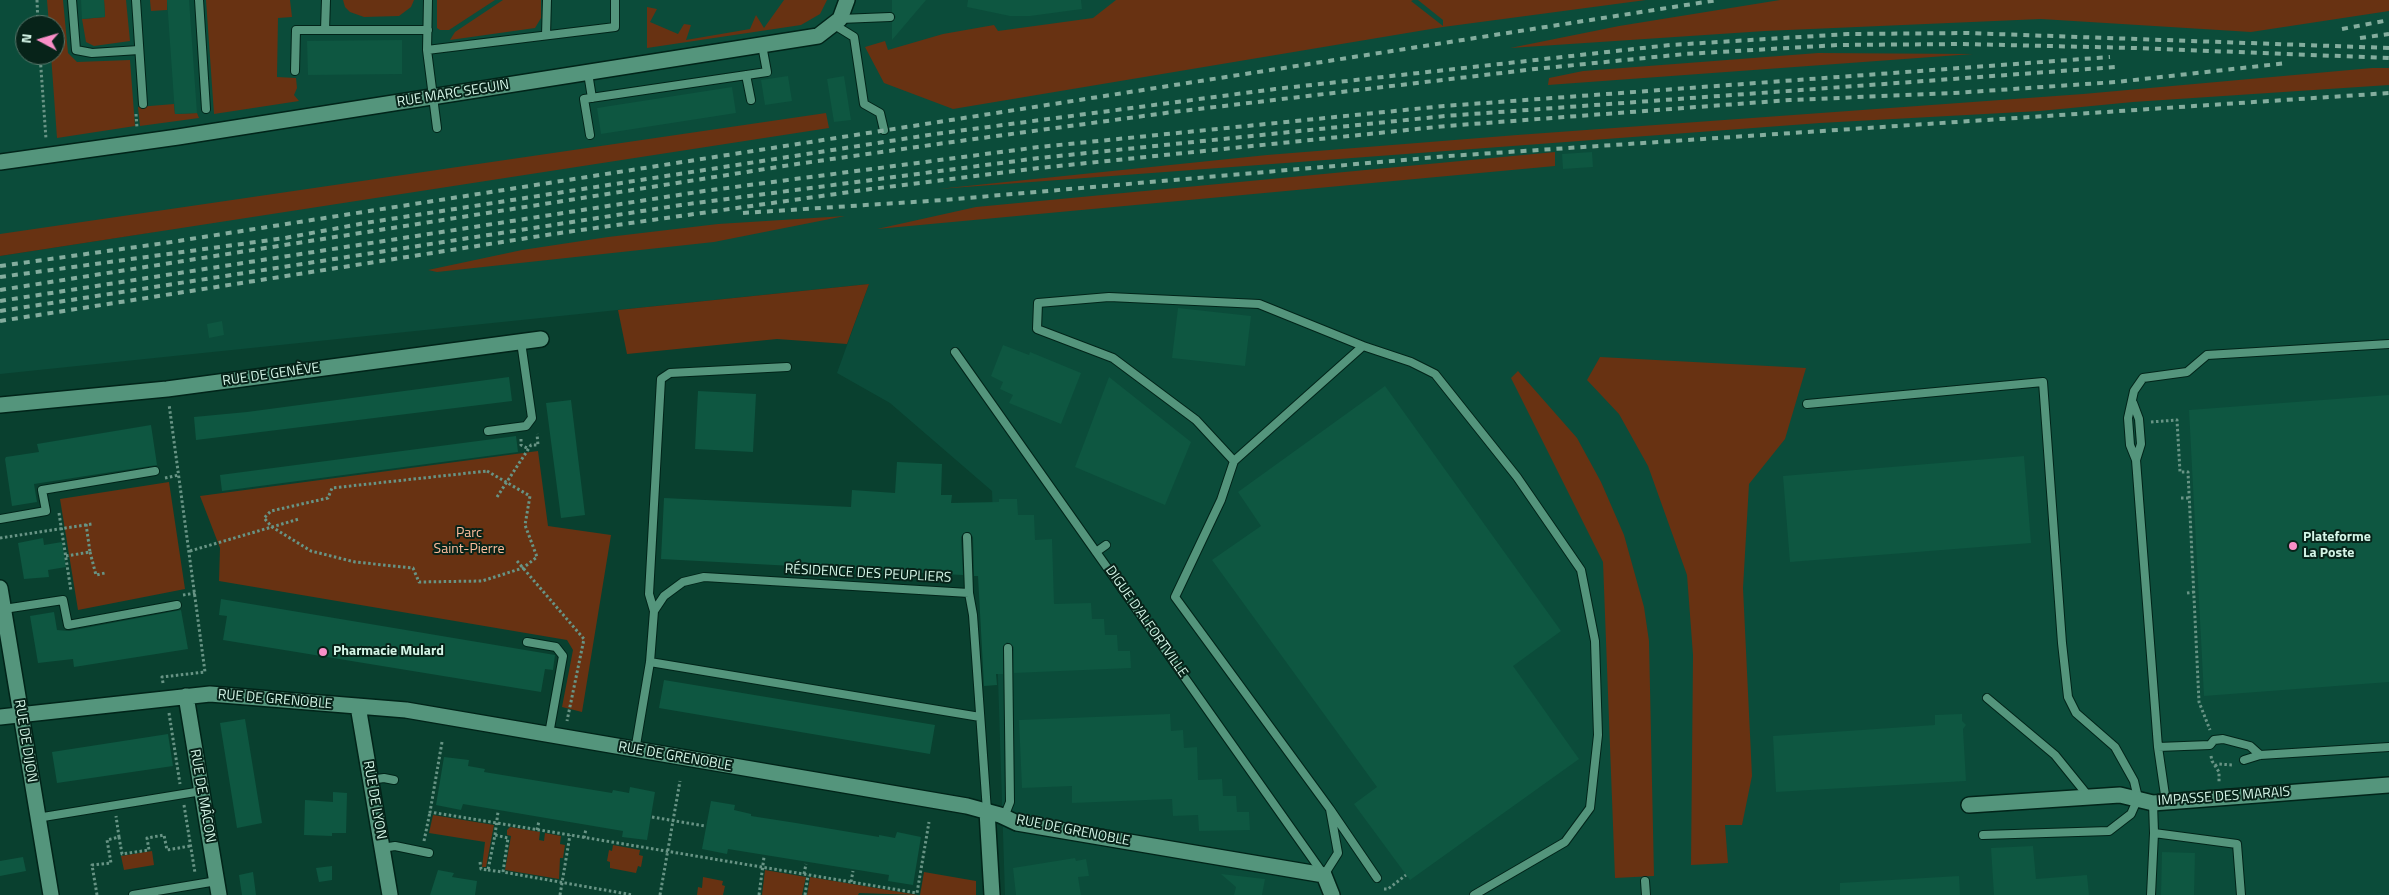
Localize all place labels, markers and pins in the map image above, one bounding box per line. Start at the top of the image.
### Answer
place label: Plateforme La Poste [2303,530,2371,562]
marker: Plateforme La Poste [2287,540,2299,552]
place label: Pharmacie Mulard [333,644,444,660]
marker: Pharmacie Mulard [317,646,329,658]

